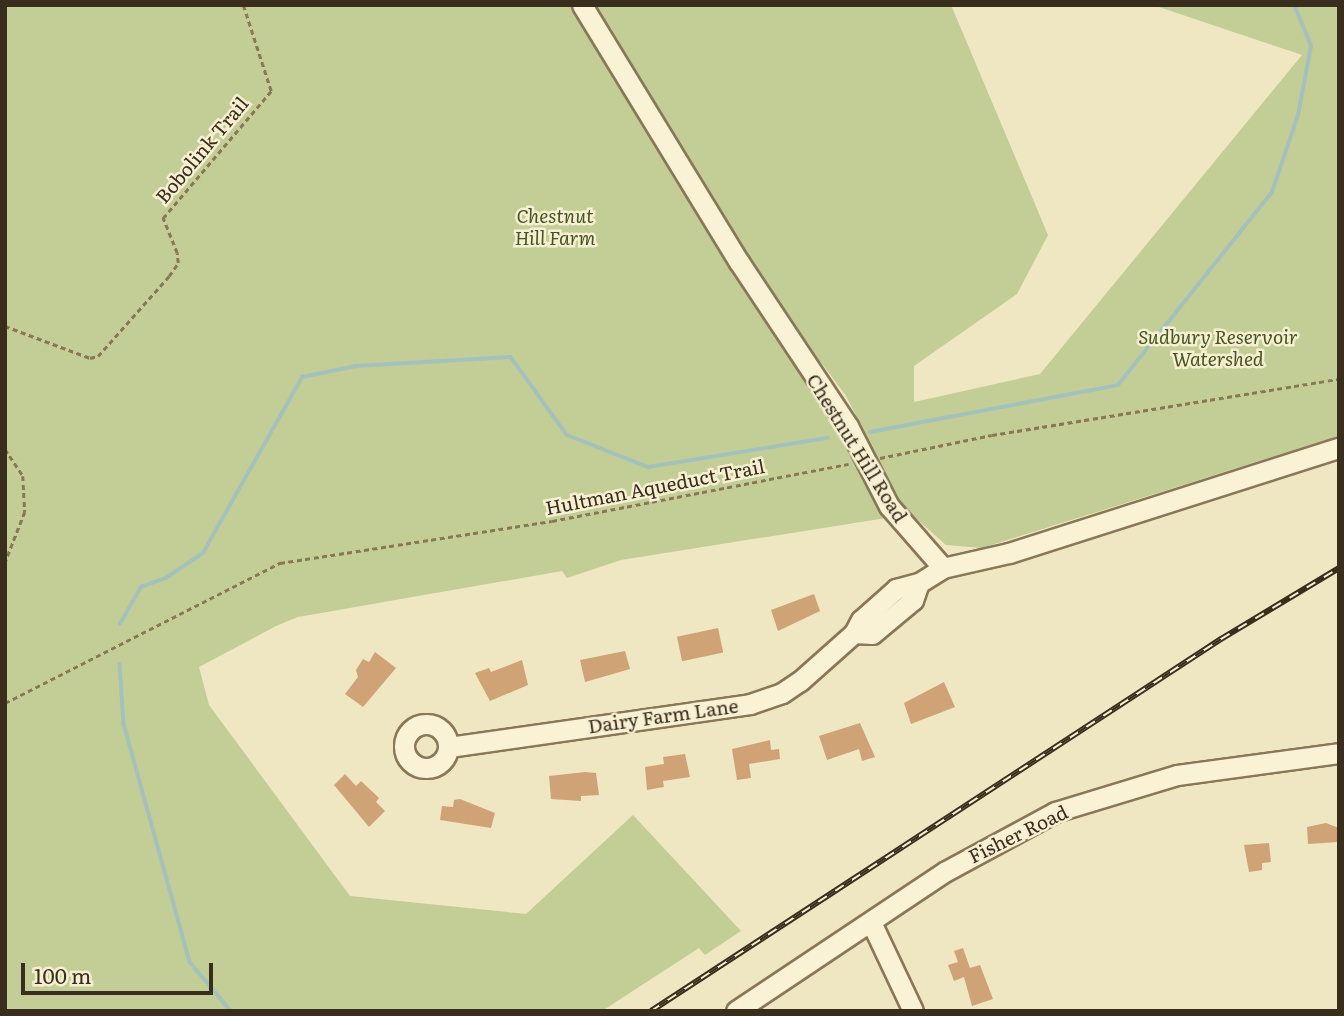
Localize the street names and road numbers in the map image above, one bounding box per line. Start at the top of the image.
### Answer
street label: Bobolink Trail [151,92,253,208]
street label: Chestnut Hill Road [802,370,912,526]
street label: Hultman Aqueduct Trail [544,455,766,519]
street label: Dairy Farm Lane [586,694,740,738]
street label: Fisher Road [965,800,1071,868]

